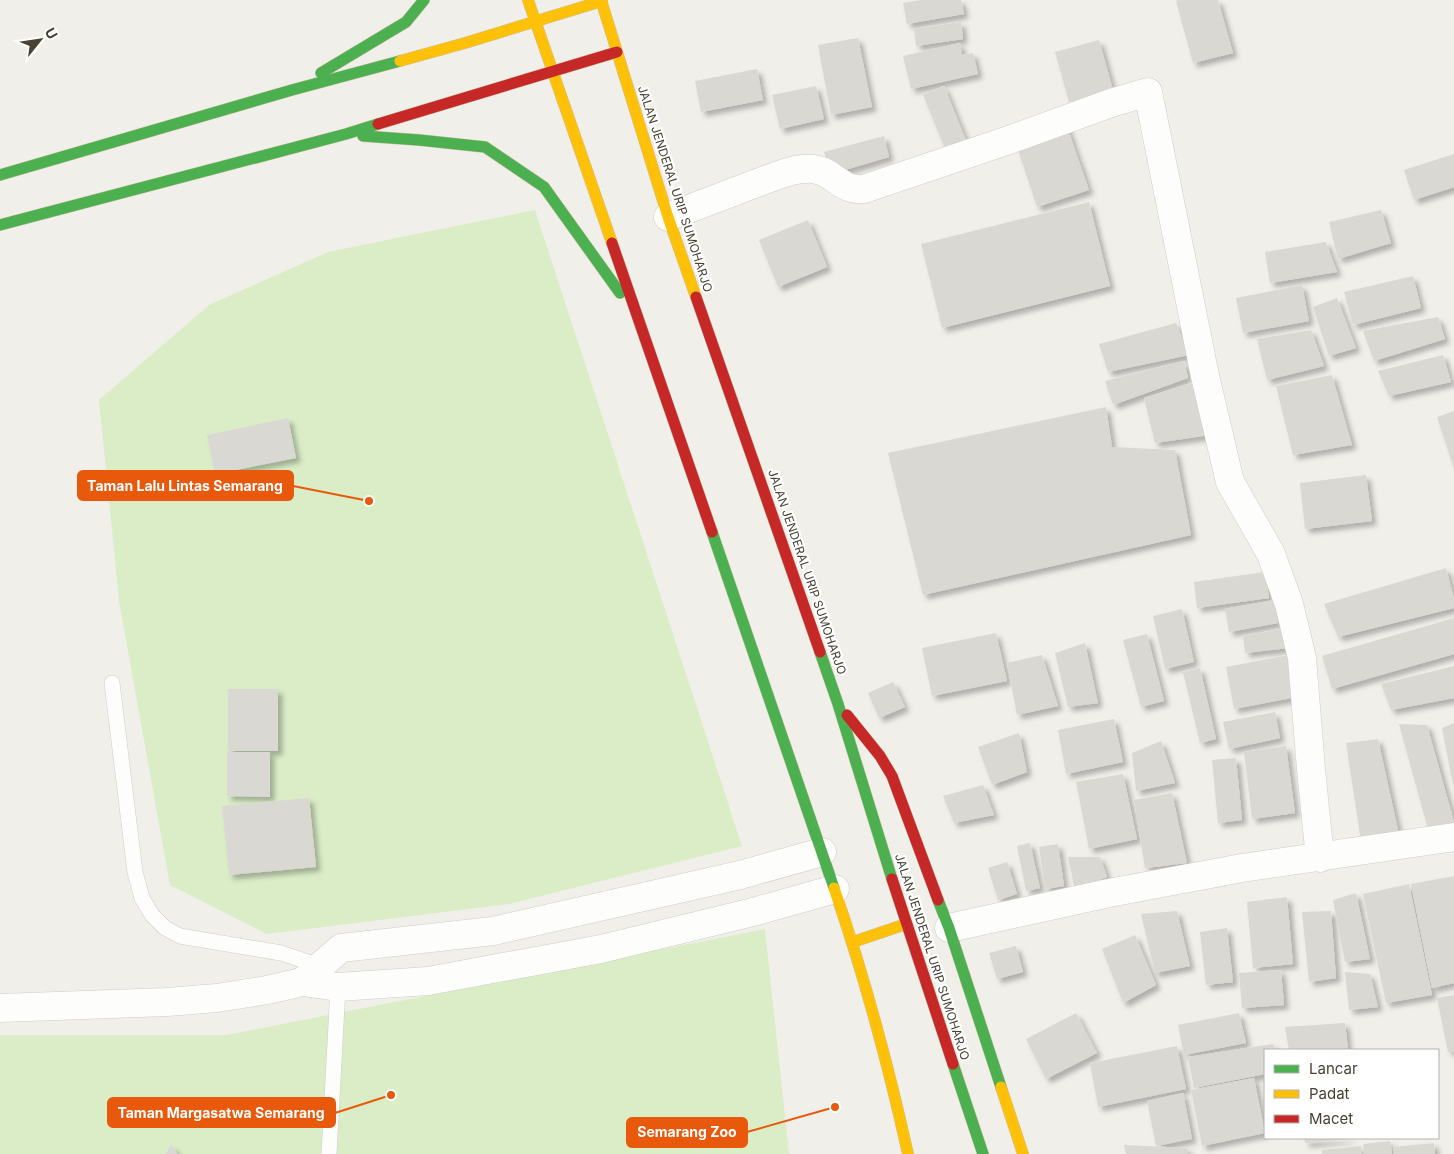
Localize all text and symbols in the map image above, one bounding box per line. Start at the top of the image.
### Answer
north arrow [15,15,65,65]
text: U [42,25,62,42]
street label: JALAN JENDERAL URIP SUMOHARJO [635,84,716,294]
street label: JALAN JENDERAL URIP SUMOHARJO [765,467,850,676]
callout: Taman Lalu Lintas Semarang [78,471,293,500]
text: Taman Lalu Lintas Semarang [87,477,283,494]
street label: JALAN JENDERAL URIP SUMOHARJO [892,852,973,1062]
legend [1264,1049,1439,1139]
text: Lancar [1309,1059,1358,1078]
text: Padat [1309,1084,1350,1103]
callout: Taman Margasatwa Semarang [108,1098,335,1127]
text: Taman Margasatwa Semarang [117,1104,325,1121]
text: Macet [1309,1109,1353,1128]
callout: Semarang Zoo [627,1118,747,1147]
text: Semarang Zoo [637,1123,737,1140]

